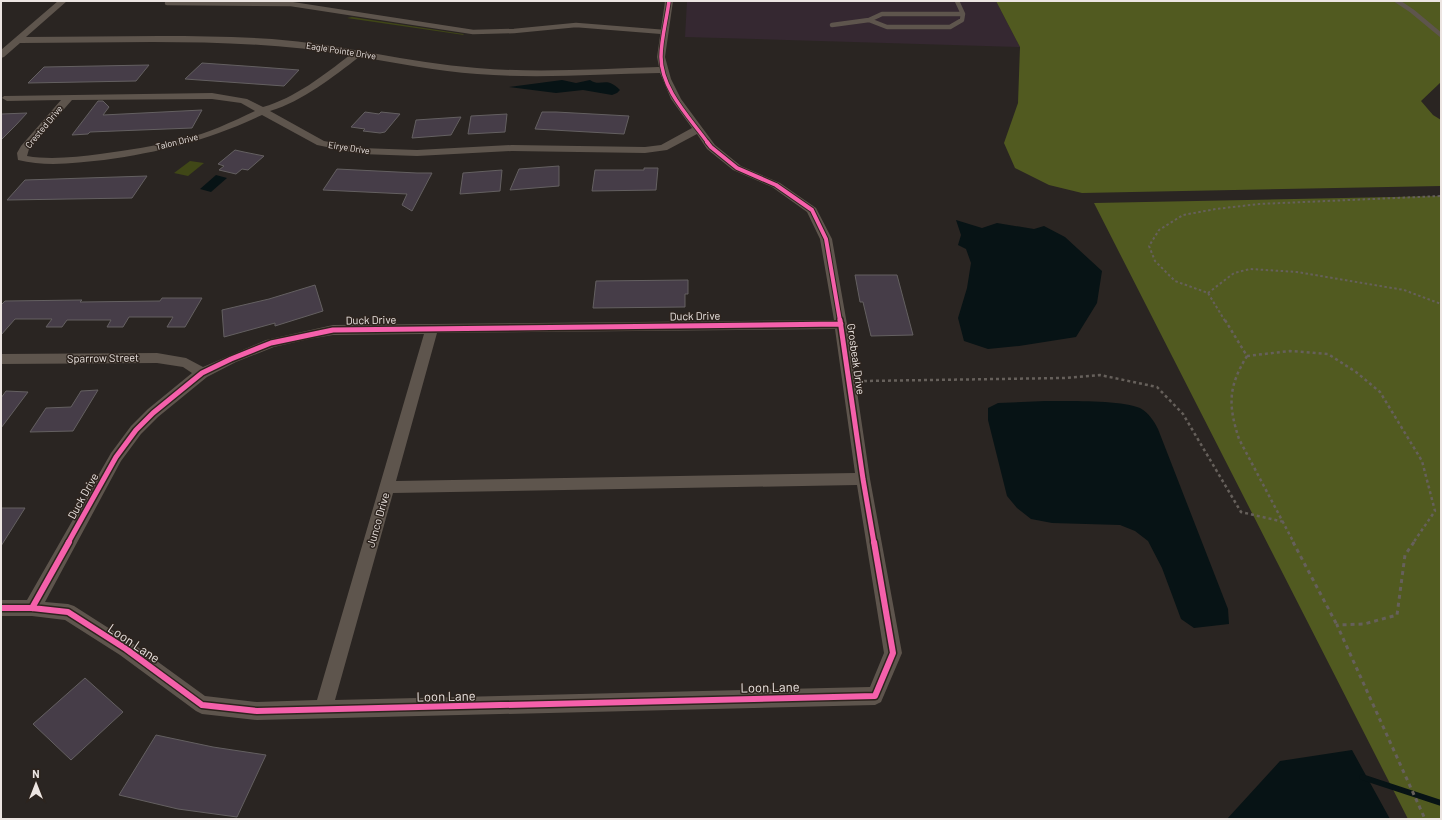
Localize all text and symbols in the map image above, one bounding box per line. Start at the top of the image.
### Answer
street label: Eagle Pointe Drive [305,40,377,61]
street label: Crested Drive [23,103,65,150]
street label: Talon Drive [155,131,199,152]
street label: Eirye Drive [328,139,371,156]
street label: Duck Drive [670,309,720,322]
street label: Duck Drive [346,313,396,326]
street label: Grosbeak Drive [845,323,868,395]
street label: Sparrow Street [67,350,139,365]
street label: Duck Drive [65,470,101,521]
street label: Junco Drive [363,491,392,549]
street label: Loon Lane [105,620,163,666]
street label: Loon Lane [740,678,800,696]
street label: Loon Lane [416,687,476,705]
north arrow [16,764,56,804]
text: N [32,767,40,780]

